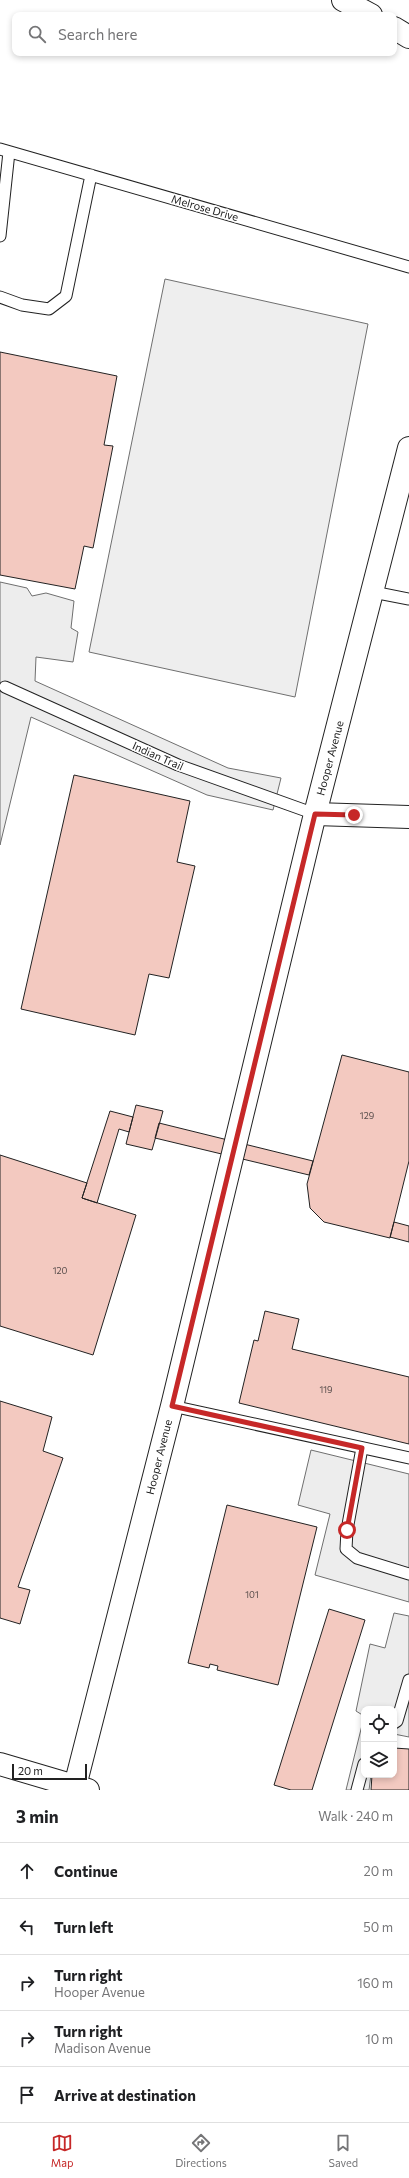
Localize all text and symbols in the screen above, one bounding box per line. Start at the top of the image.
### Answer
search box [12,12,397,56]
icon: search [26,23,48,45]
text: Search here [58,25,137,43]
street label: Melrose Drive [170,192,240,223]
street label: Hooper Avenue [313,719,346,797]
street label: Indian Trail [131,739,186,773]
route end [345,806,363,824]
house number: 129 [360,1110,374,1121]
house number: 120 [53,1265,67,1276]
house number: 119 [319,1384,333,1395]
street label: Hooper Avenue [143,1418,174,1496]
route start [338,1521,356,1539]
house number: 101 [245,1589,259,1600]
map controls [361,1706,397,1778]
button: locate [361,1706,397,1742]
button: layers [361,1742,397,1778]
scale bar [12,1762,87,1781]
text: 20 m [18,1764,43,1777]
text: 3 min [16,1806,59,1827]
text: Walk · 240 m [318,1808,393,1824]
icon: ahead [16,1860,38,1882]
text: Continue [54,1862,118,1880]
text: 20 m [364,1863,393,1879]
icon: left [16,1916,38,1938]
text: Turn left [54,1918,113,1936]
text: 50 m [363,1919,393,1935]
text: Turn right [54,1966,123,1984]
icon: right [16,1972,38,1994]
text: 160 m [357,1975,393,1991]
text: Hooper Avenue [54,1984,145,2000]
text: Turn right [54,2022,123,2040]
icon: right [16,2028,38,2050]
text: 10 m [365,2031,393,2047]
text: Madison Avenue [54,2040,151,2056]
icon: arrive [16,2084,38,2106]
text: Arrive at destination [54,2086,196,2104]
tab: Map [51,2132,74,2169]
tab: Directions [175,2132,227,2169]
tab: Saved [328,2132,358,2169]

